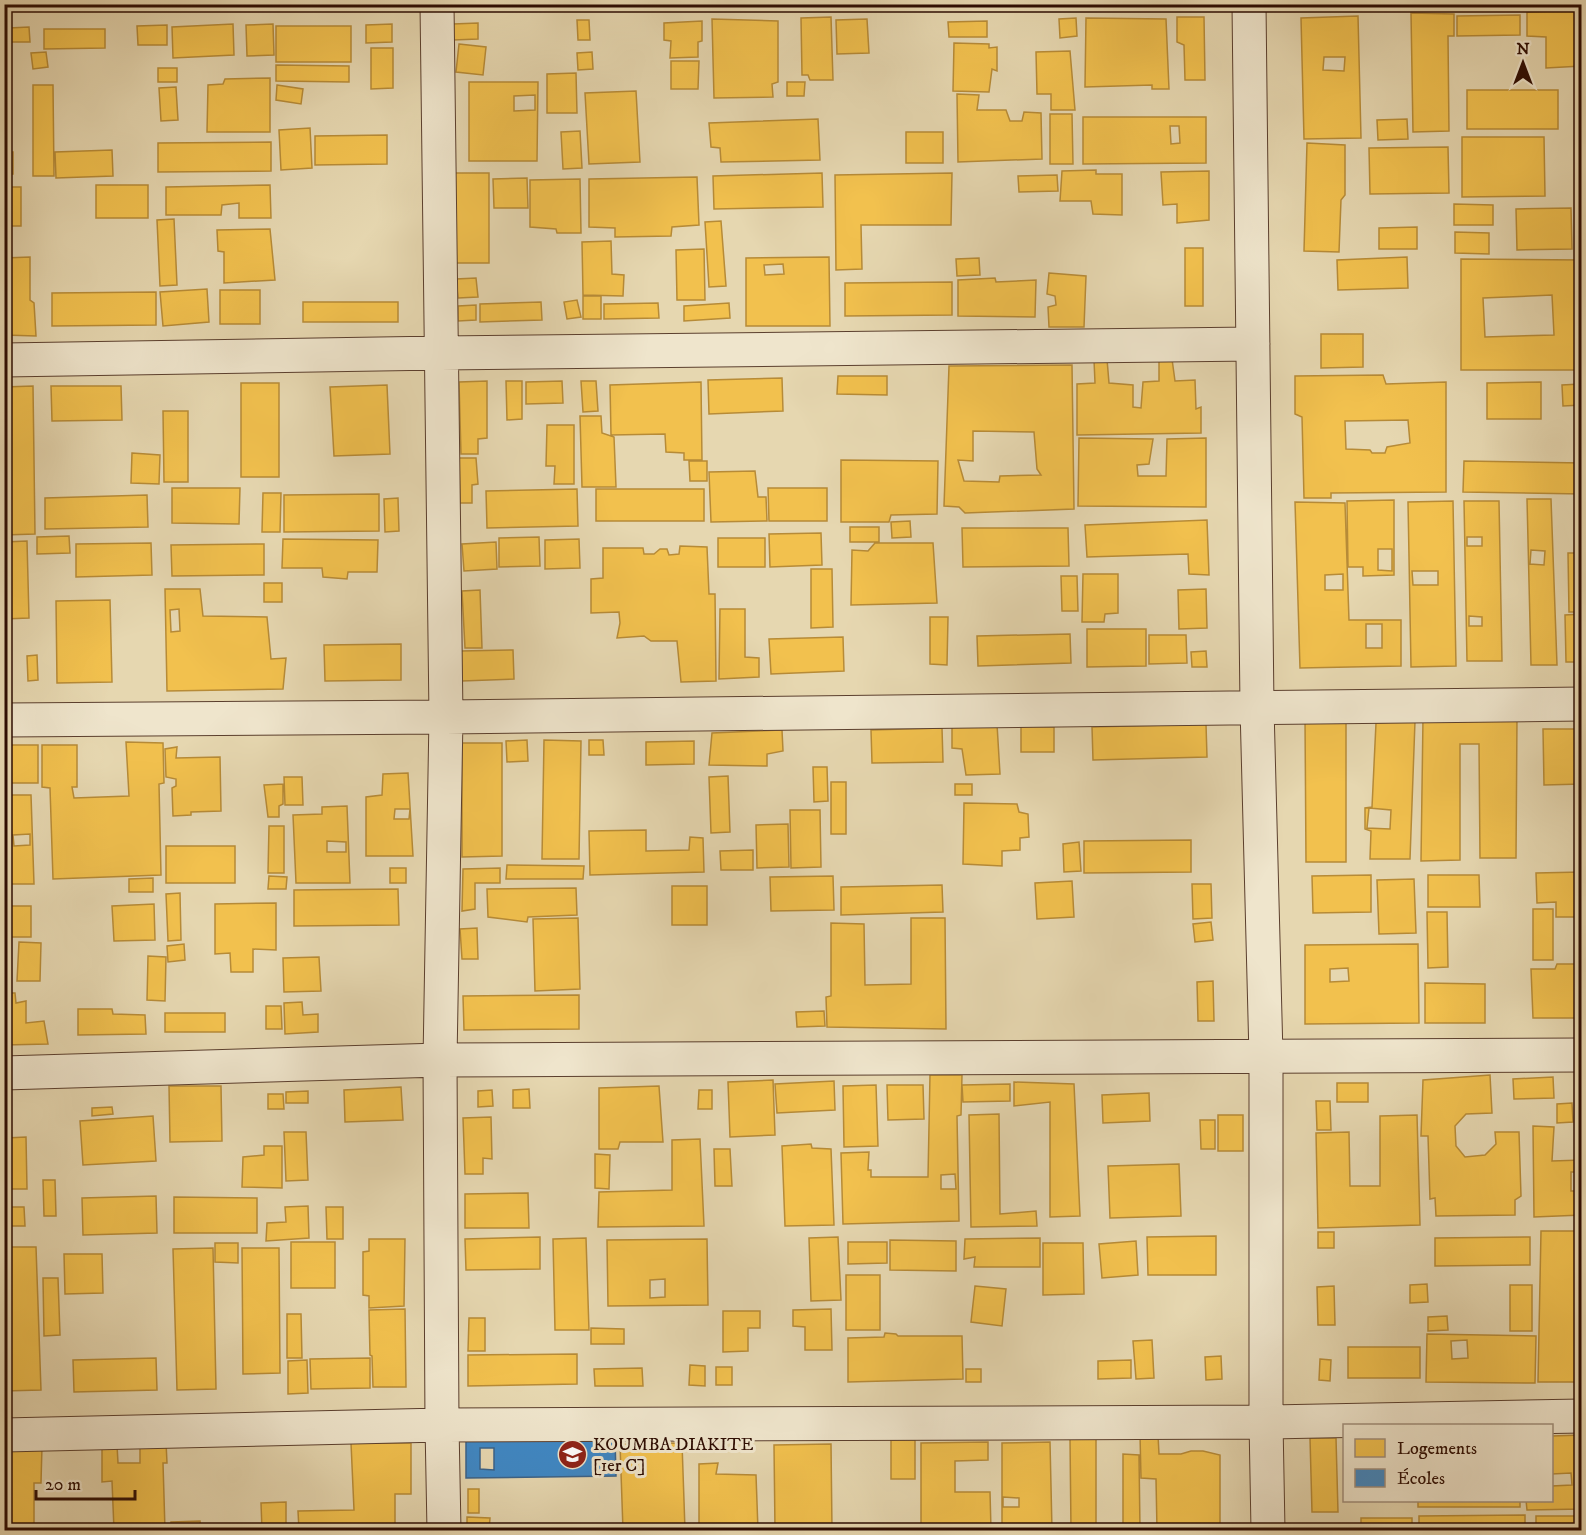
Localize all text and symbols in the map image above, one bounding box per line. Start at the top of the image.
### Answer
north arrow [1493,33,1553,93]
text: N [1516,39,1530,59]
legend [1343,1424,1553,1502]
place label: KOUMBA DIAKITE [1er C] [593,1434,754,1477]
school or university icon: KOUMBA DIAKITE [1er C] [556,1438,588,1470]
text: Logements [1397,1438,1477,1460]
scale bar [36,1463,135,1501]
text: Écoles [1397,1468,1445,1490]
text: 20 m [45,1474,81,1496]

